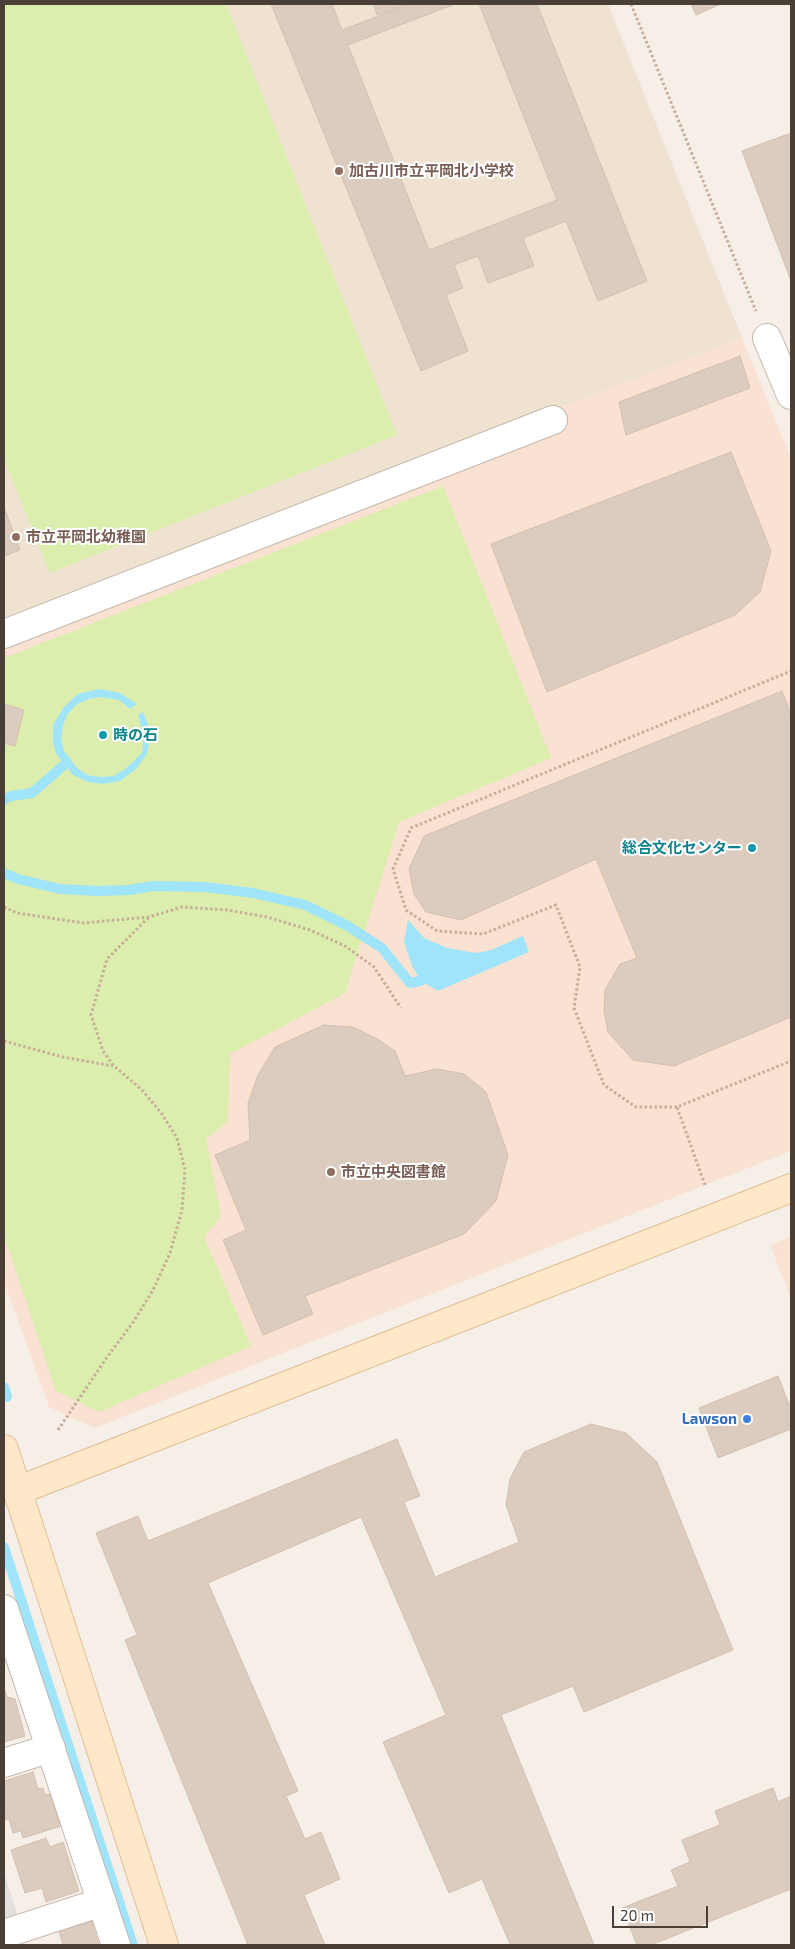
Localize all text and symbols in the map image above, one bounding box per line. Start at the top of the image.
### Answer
place label: 加古川市立平岡北小学校 [349,162,514,180]
marker: 加古川市立平岡北小学校 [333,165,345,177]
place label: 市立平岡北幼稚園 [26,528,146,546]
marker: 市立平岡北幼稚園 [10,531,22,543]
place label: 時の石 [113,726,158,744]
marker: 時の石 [97,729,109,741]
place label: 総合文化センター [622,839,742,857]
marker: 総合文化センター [746,842,758,854]
place label: 市立中央図書館 [341,1163,446,1181]
marker: 市立中央図書館 [325,1166,337,1178]
place label: Lawson [682,1410,737,1428]
marker: Lawson [741,1413,753,1425]
scale bar [615,1896,711,1928]
text: 20 m [620,1906,654,1924]

